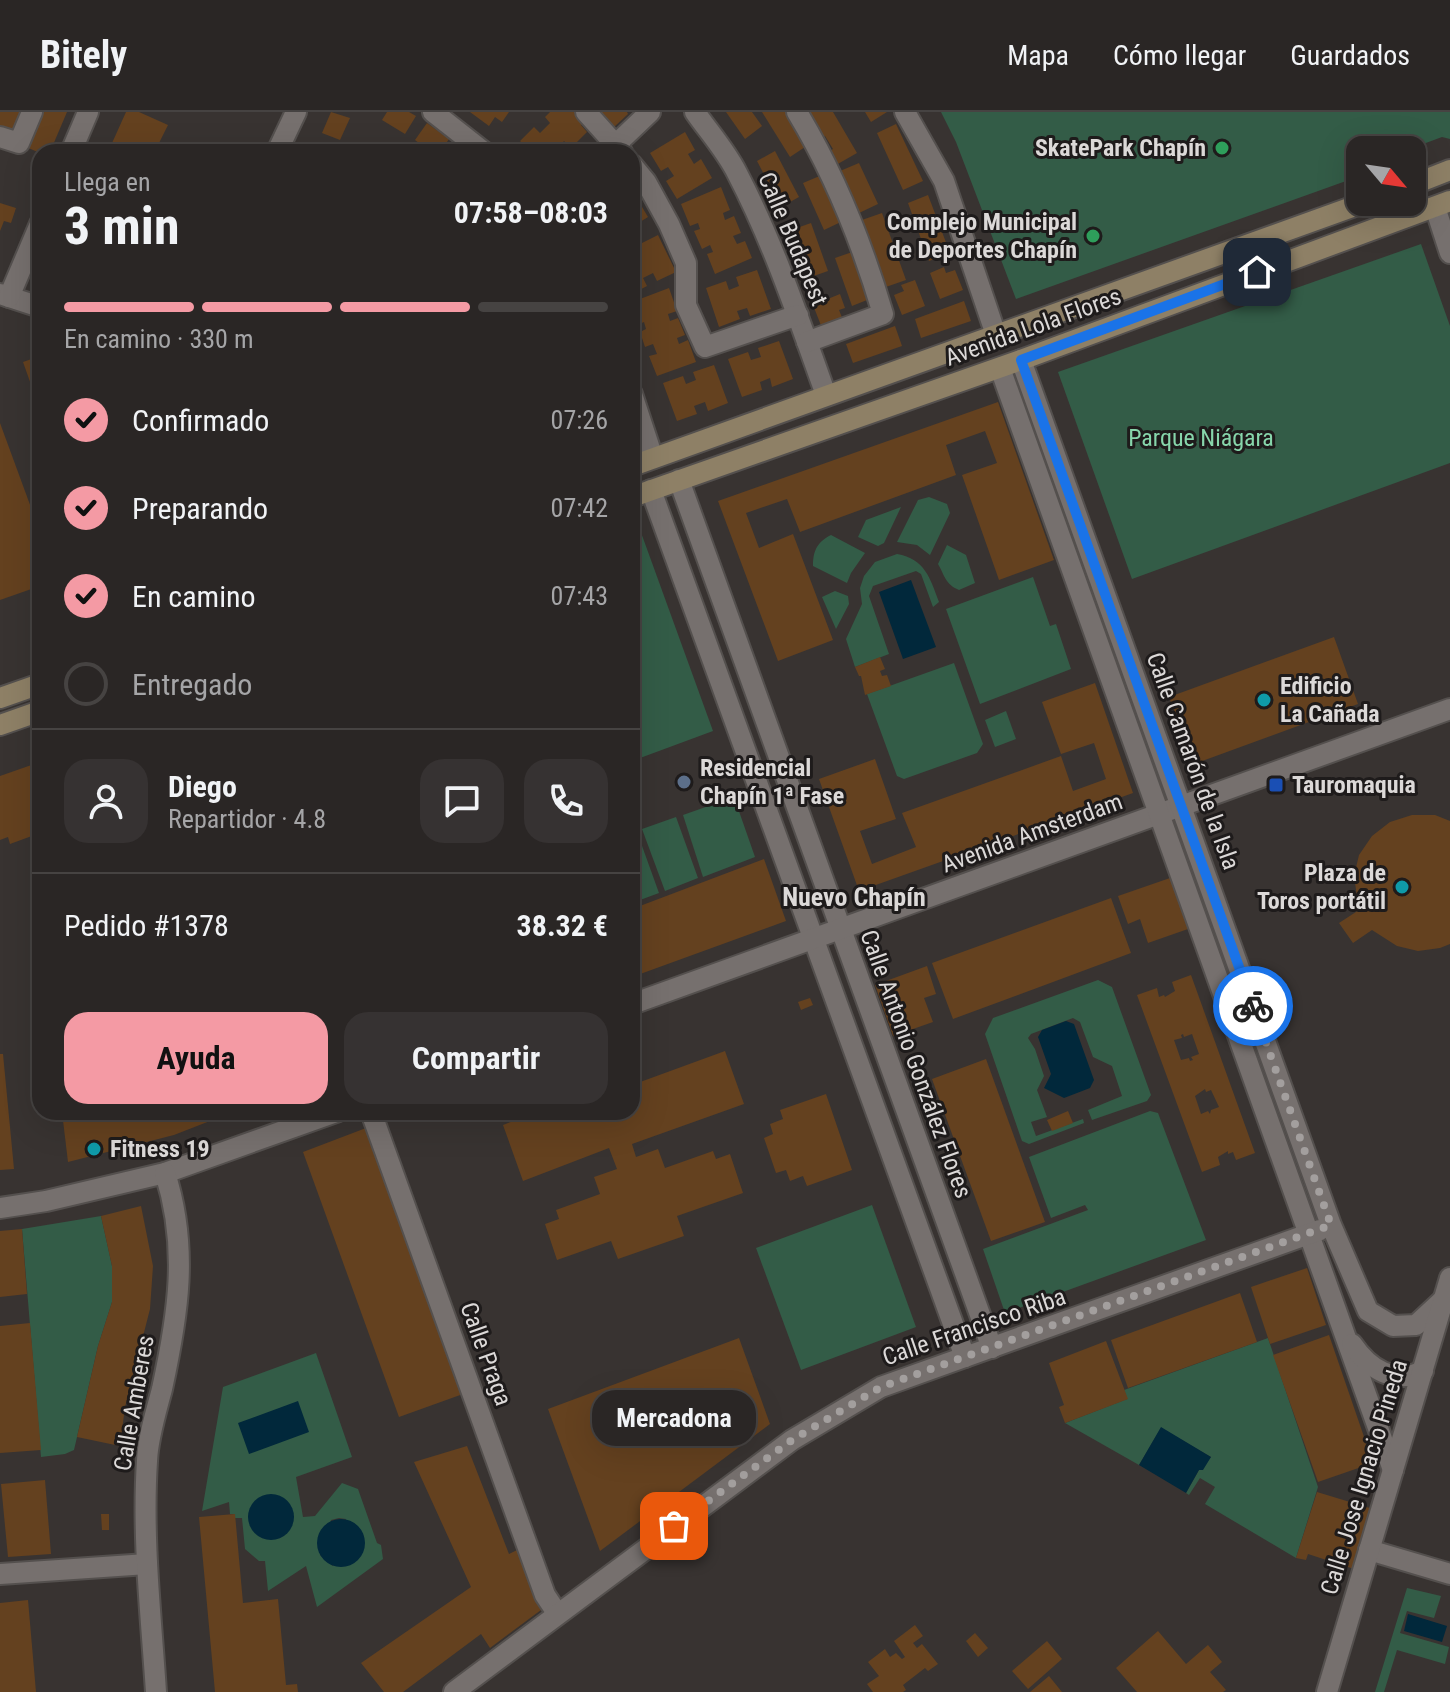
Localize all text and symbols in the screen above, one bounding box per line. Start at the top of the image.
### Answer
text: Bitely [40,33,127,77]
text: Mapa [1007,39,1069,72]
text: Cómo llegar [1113,39,1246,72]
text: Guardados [1290,39,1410,72]
place label: SkatePark Chapín [1035,134,1206,162]
north arrow [1346,136,1426,216]
map controls [1346,136,1426,216]
marker: SkatePark Chapín [1213,139,1231,157]
text: Llega en [64,167,151,197]
street label: Calle Budapest [752,168,834,310]
text: 07:58–08:03 [454,195,608,230]
text: 3 min [64,196,180,257]
place label: Complejo Municipal de Deportes Chapín [887,208,1077,264]
marker: Complejo Municipal de Deportes Chapín [1084,227,1102,245]
pin [1223,238,1291,306]
icon: home [1235,250,1279,294]
street label: Avenida Lola Flores [941,282,1125,372]
text: En camino · 330 m [64,324,253,354]
icon: check [64,398,108,442]
text: Confirmado [132,403,269,438]
text: 07:26 [551,405,608,435]
park label: Parque Niágara [1128,424,1274,452]
icon: check [64,486,108,530]
text: Preparando [132,491,268,526]
text: 07:42 [551,493,608,523]
icon: check [64,574,108,618]
text: En camino [132,579,256,614]
text: 07:43 [551,581,608,611]
street label: Calle Camarón de la Isla [1141,649,1245,873]
text: Entregado [132,667,252,702]
place label: Edificio La Cañada [1280,672,1380,728]
marker: Edificio La Cañada [1255,691,1273,709]
place label: Residencial Chapín 1ª Fase [700,754,844,810]
button: person [64,759,148,843]
button: chat [420,759,504,843]
button: phone [524,759,608,843]
text: Diego [168,769,237,804]
place label: Tauromaquia [1292,771,1416,799]
marker: Residencial Chapín 1ª Fase [675,773,693,791]
marker: Tauromaquia [1267,776,1285,794]
street label: Avenida Amsterdam [938,787,1126,879]
text: Repartidor · 4.8 [168,804,326,834]
place label: Plaza de Toros portátil [1257,859,1386,915]
marker: Plaza de Toros portátil [1393,878,1411,896]
district label: Nuevo Chapín [782,882,926,912]
text: Pedido #1378 [64,908,229,943]
text: 38.32 € [517,908,608,943]
street label: Calle Antonio González Flores [854,926,978,1202]
courier [1213,966,1293,1046]
icon: bike [1231,984,1275,1028]
button: Ayuda [64,1012,328,1104]
button: Compartir [344,1012,608,1104]
place label: Fitness 19 [110,1135,210,1163]
marker: Fitness 19 [85,1140,103,1158]
street label: Calle Francisco Riba [879,1283,1069,1371]
street label: Calle Praga [454,1299,518,1409]
street label: Calle Amberes [108,1333,160,1473]
street label: Calle Jose Ignacio Pineda [1315,1356,1413,1598]
callout: Mercadona [592,1390,756,1446]
text: Mercadona [616,1403,732,1433]
pin [640,1492,708,1560]
icon: bag [652,1504,696,1548]

